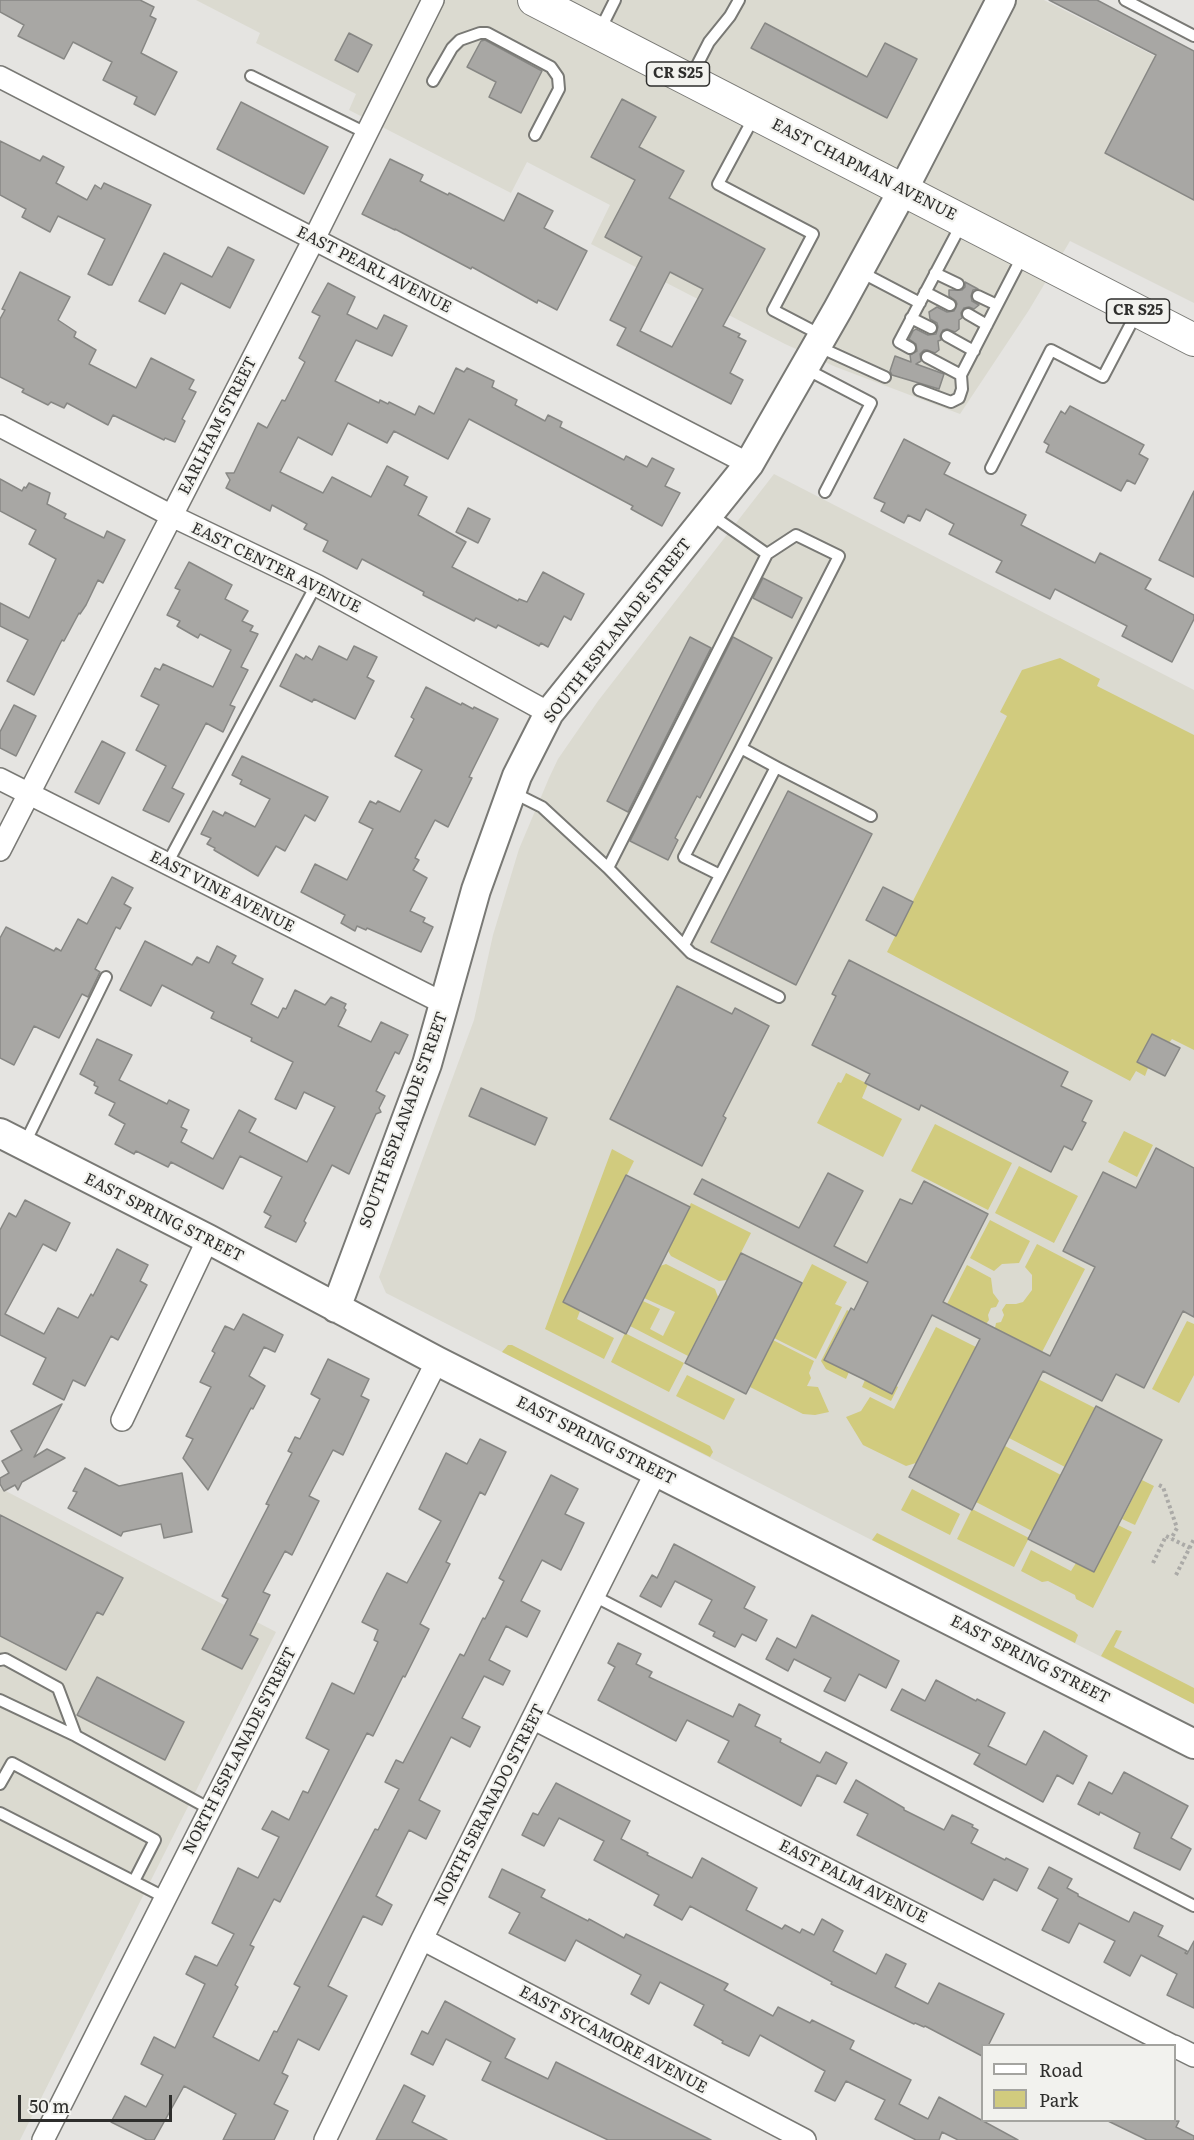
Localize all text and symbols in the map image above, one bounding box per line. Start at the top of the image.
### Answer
road number: CR S25 [646,62,710,86]
street label: EAST CHAPMAN AVENUE [768,115,960,225]
street label: EAST PEARL AVENUE [293,223,455,317]
road number: CR S25 [1106,299,1170,323]
street label: EARLHAM STREET [175,354,261,498]
street label: EAST CENTER AVENUE [188,519,364,617]
street label: SOUTH ESPLANADE STREET [540,535,696,727]
street label: EAST VINE AVENUE [146,847,298,937]
street label: SOUTH ESPLANADE STREET [356,1009,452,1231]
street label: EAST SPRING STREET [81,1169,247,1267]
street label: EAST SPRING STREET [513,1392,679,1490]
street label: EAST SPRING STREET [947,1611,1113,1709]
street label: NORTH ESPLANADE STREET [179,1644,301,1858]
street label: NORTH SERANADO STREET [431,1701,549,1909]
street label: EAST PALM AVENUE [775,1836,931,1928]
street label: EAST SYCAMORE AVENUE [516,1982,710,2098]
legend [981,2044,1176,2122]
text: Road [1039,2056,1083,2083]
scale bar [21,2083,176,2121]
text: Park [1039,2086,1078,2113]
text: 50 m [29,2092,70,2119]

